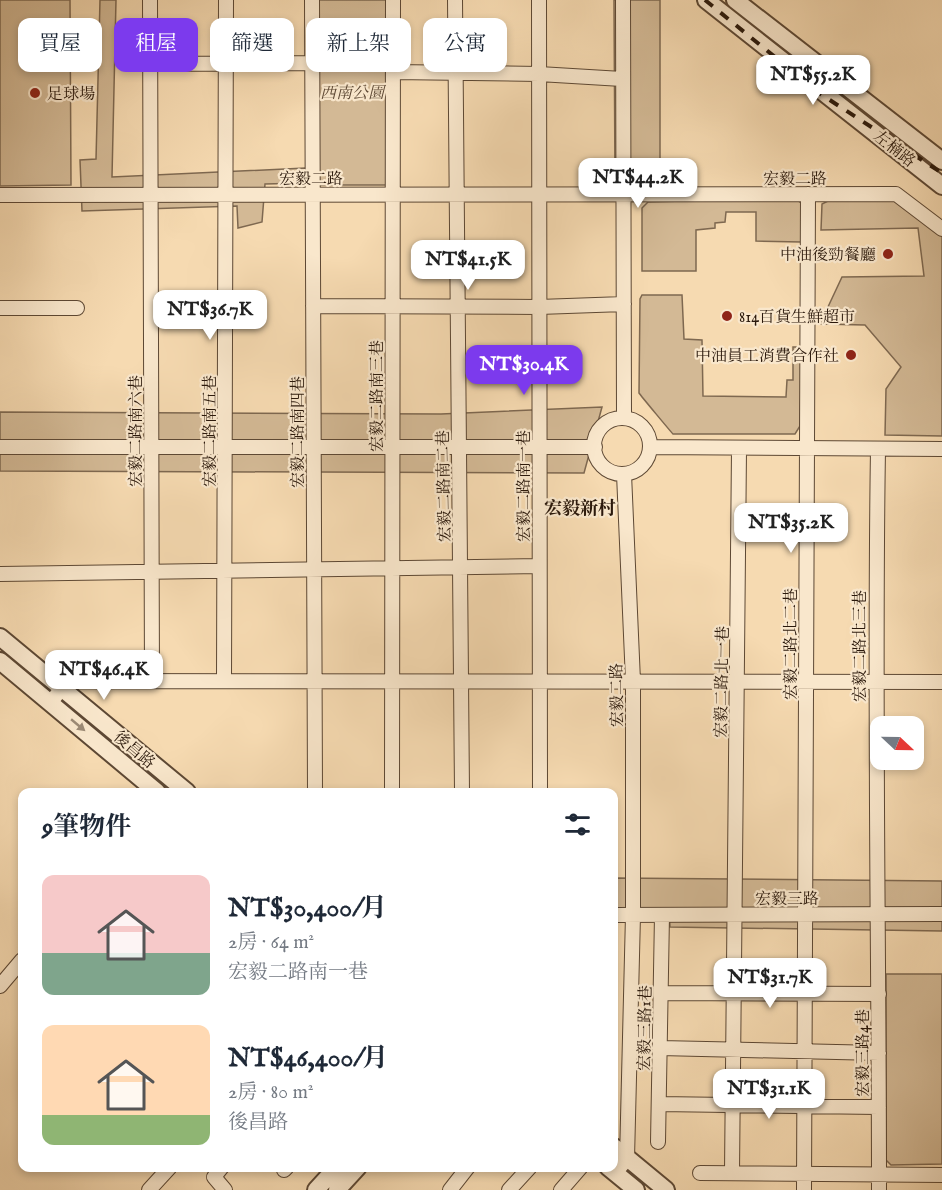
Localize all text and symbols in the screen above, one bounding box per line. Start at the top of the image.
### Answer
chip: 買屋 [18,18,102,72]
chip: 租屋 [114,18,198,72]
chip: 篩選 [210,18,294,72]
chip: 新上架 [306,18,411,72]
chip: 公寓 [423,18,507,72]
pin: NT$55.2K [751,55,875,106]
text: NT$55.2K [770,62,856,87]
park label: 西南公園 [320,84,387,104]
place label: 足球場 [47,85,95,105]
marker: 足球場 [28,86,42,100]
street label: 左楠路 [869,127,919,172]
pin: NT$44.2K [576,158,700,209]
text: NT$44.2K [592,165,684,190]
street label: 宏毅二路 [279,170,343,190]
street label: 宏毅二路 [763,170,827,190]
pin: NT$41.5K [406,240,530,291]
place label: 中油後勁餐廳 [780,246,876,266]
text: NT$41.5K [425,247,511,272]
marker: 中油後勁餐廳 [881,247,895,261]
pin: NT$36.7K [148,290,272,341]
text: NT$36.7K [167,297,253,322]
place label: 814百貨生鮮超市 [739,308,855,328]
marker: 814百貨生鮮超市 [720,309,734,323]
street label: 宏毅二路南三巷 [368,340,388,452]
pin: NT$30.4K [462,345,586,396]
place label: 中油員工消費合作社 [695,347,839,367]
marker: 中油員工消費合作社 [844,348,858,362]
text: NT$30.4K [480,352,568,377]
street label: 宏毅二路南六巷 [127,375,147,487]
street label: 宏毅二路南五巷 [201,375,221,487]
street label: 宏毅二路南四巷 [289,376,309,488]
street label: 宏毅二路南二巷 [434,430,456,542]
street label: 宏毅二路南一巷 [515,430,535,542]
district label: 宏毅新村 [544,498,616,521]
pin: NT$35.2K [729,503,853,554]
text: NT$35.2K [748,510,834,535]
street label: 宏毅二路北二巷 [782,588,802,700]
street label: 宏毅二路北三巷 [851,590,871,702]
street label: 宏毅二路北一巷 [712,626,734,738]
pin: NT$46.4K [42,650,166,701]
text: NT$46.4K [59,657,149,682]
street label: 宏毅二路 [607,663,629,727]
north arrow [870,716,924,770]
map controls [870,716,924,770]
one-way arrow [70,718,85,731]
street label: 後昌路 [109,727,159,774]
icon: filters [561,808,594,841]
text: 9筆物件 [42,811,131,844]
street label: 宏毅三路 [755,890,819,910]
text: NT$30,400/月 [228,892,387,925]
icon: home [90,899,162,971]
text: 2房 · 64 m² [228,930,314,955]
pin: NT$31.7K [708,958,832,1009]
text: 宏毅二路南一巷 [228,960,368,985]
text: NT$31.7K [728,965,812,990]
street label: 宏毅三路1巷 [635,985,657,1071]
street label: 宏毅三路4巷 [854,1009,874,1097]
text: NT$46,400/月 [228,1042,388,1075]
icon: home [90,1049,162,1121]
pin: NT$31.1K [707,1069,831,1120]
text: NT$31.1K [727,1076,811,1101]
text: 2房 · 80 m² [228,1080,314,1105]
text: 後昌路 [228,1110,288,1135]

